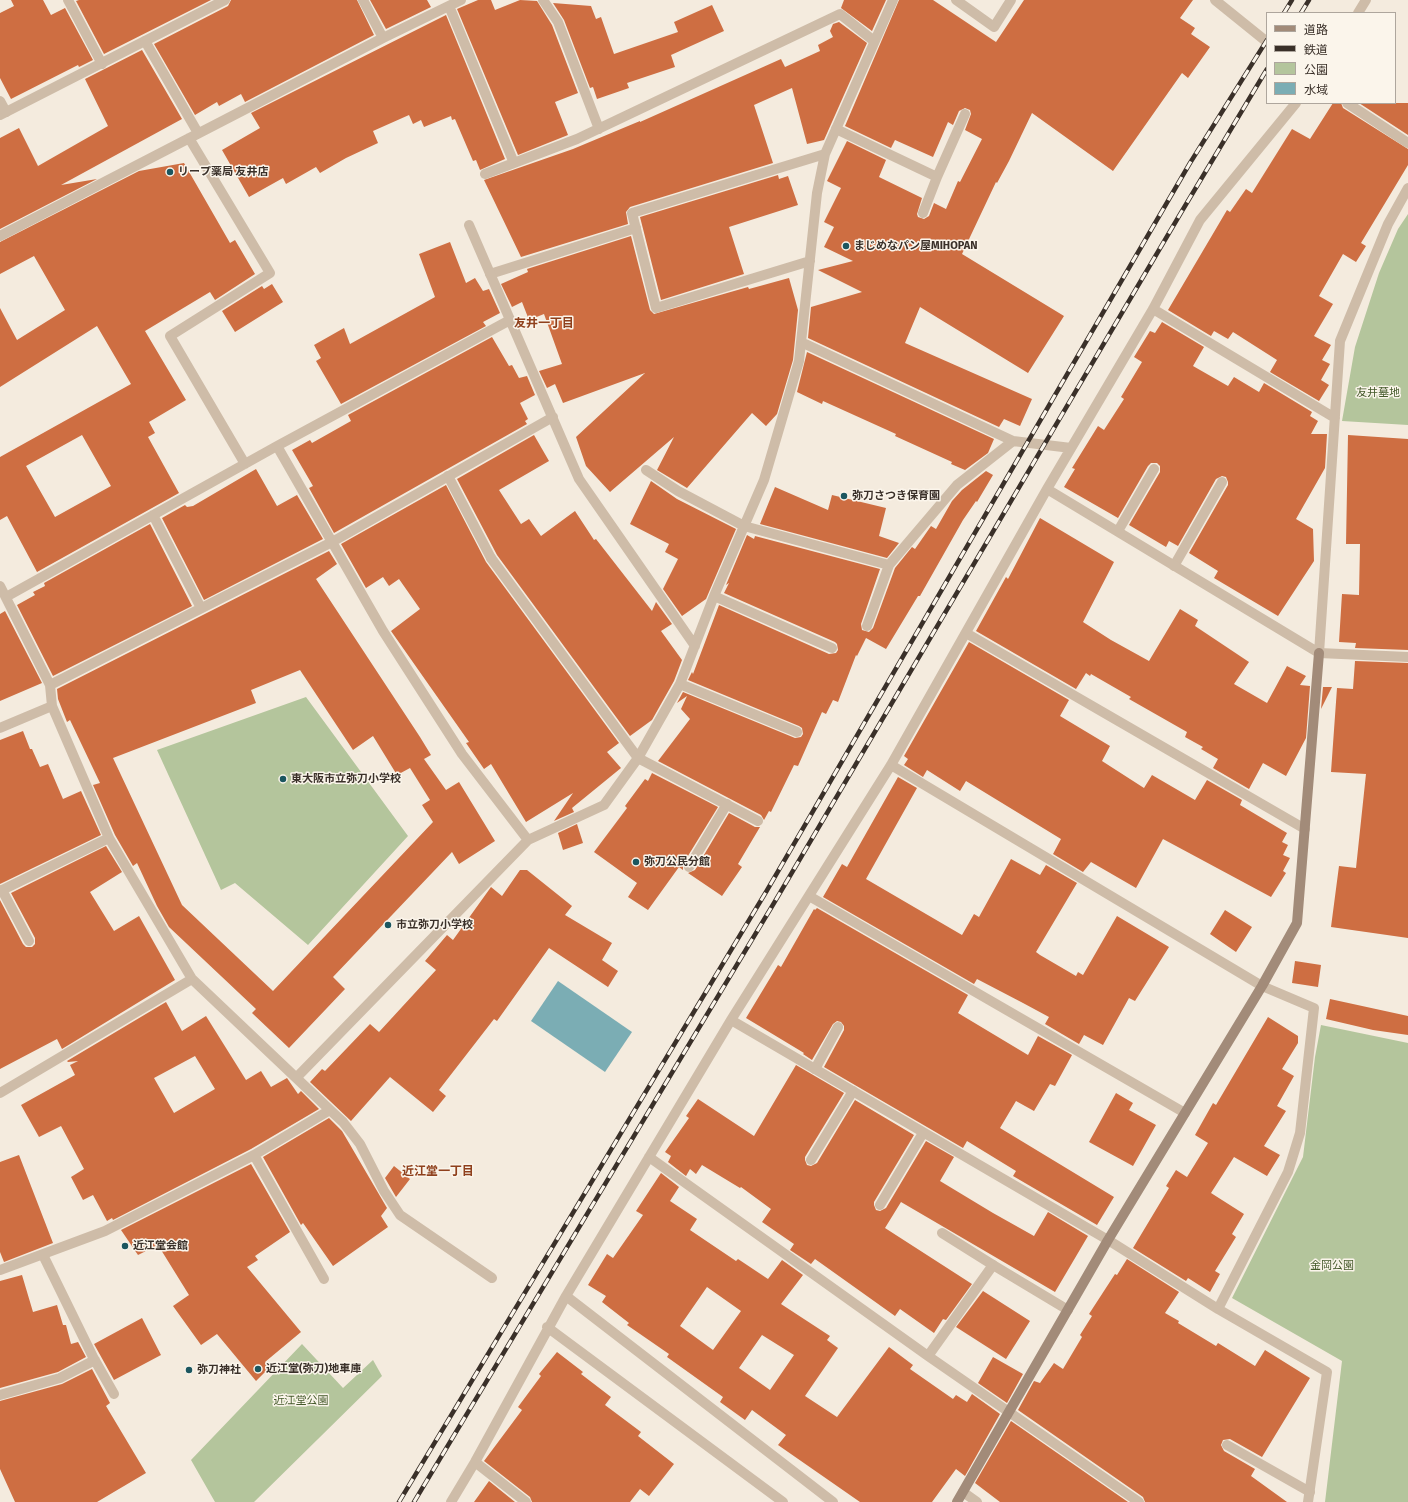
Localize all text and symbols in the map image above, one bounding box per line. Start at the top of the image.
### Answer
legend [1266,12,1396,104]
text: 道路 [1304,23,1328,37]
text: 鉄道 [1304,43,1328,57]
text: 公園 [1304,63,1328,77]
text: 水域 [1304,83,1328,97]
place label: リープ薬局 友井店 [178,165,269,179]
marker: リープ薬局 友井店 [165,167,175,177]
place label: まじめなパン屋MIHOPAN [854,239,978,253]
marker: まじめなパン屋MIHOPAN [841,241,851,251]
district label: 友井一丁目 [514,317,574,331]
park label: 友井墓地 [1356,386,1400,400]
place label: 弥刀さつき保育園 [852,489,940,503]
marker: 弥刀さつき保育園 [839,491,849,501]
place label: 東大阪市立弥刀小学校 [291,772,401,786]
marker: 東大阪市立弥刀小学校 [278,774,288,784]
place label: 弥刀公民分館 [644,855,710,869]
marker: 弥刀公民分館 [631,857,641,867]
place label: 市立弥刀小学校 [396,918,473,932]
marker: 市立弥刀小学校 [383,920,393,930]
district label: 近江堂一丁目 [402,1165,474,1179]
place label: 近江堂会館 [133,1239,188,1253]
marker: 近江堂会館 [120,1241,130,1251]
park label: 金岡公園 [1310,1259,1354,1273]
place label: 近江堂(弥刀)地車庫 [266,1362,361,1376]
place label: 弥刀神社 [197,1363,241,1377]
marker: 近江堂(弥刀)地車庫 [253,1364,263,1374]
marker: 弥刀神社 [184,1365,194,1375]
park label: 近江堂公園 [274,1394,328,1408]

